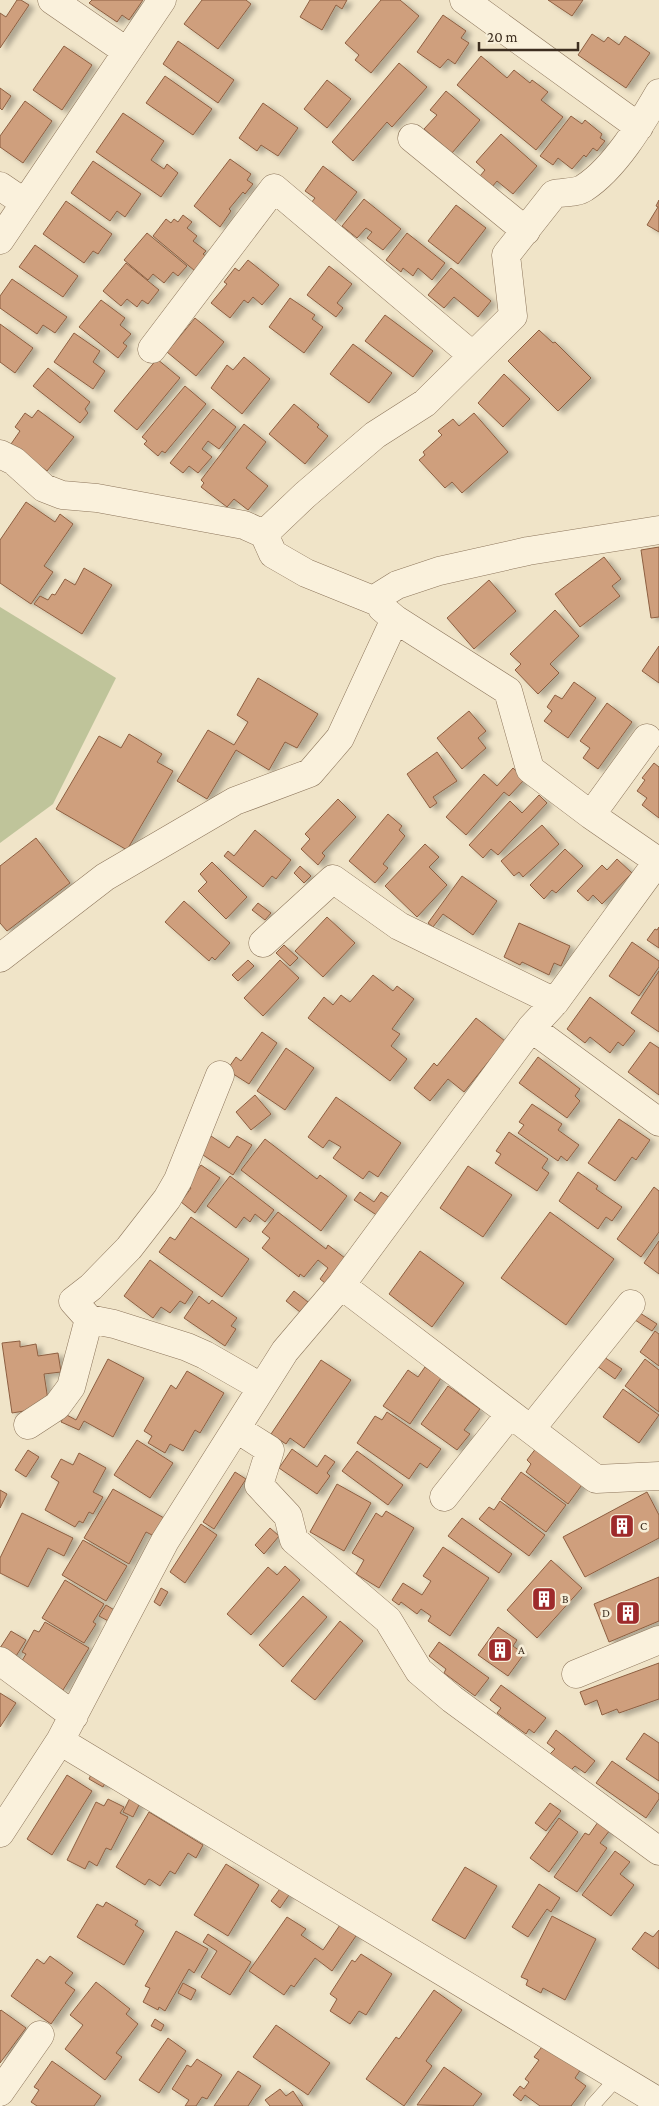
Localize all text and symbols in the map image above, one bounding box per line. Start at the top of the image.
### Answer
scale bar [479,20,578,52]
text: 20 m [487,29,518,45]
building icon: C [609,1513,635,1539]
place label: C [640,1519,647,1533]
building icon: B [531,1586,557,1612]
place label: B [562,1592,569,1606]
building icon: D [615,1600,641,1626]
place label: D [602,1606,610,1620]
building icon: A [487,1637,513,1663]
place label: A [518,1643,525,1657]

